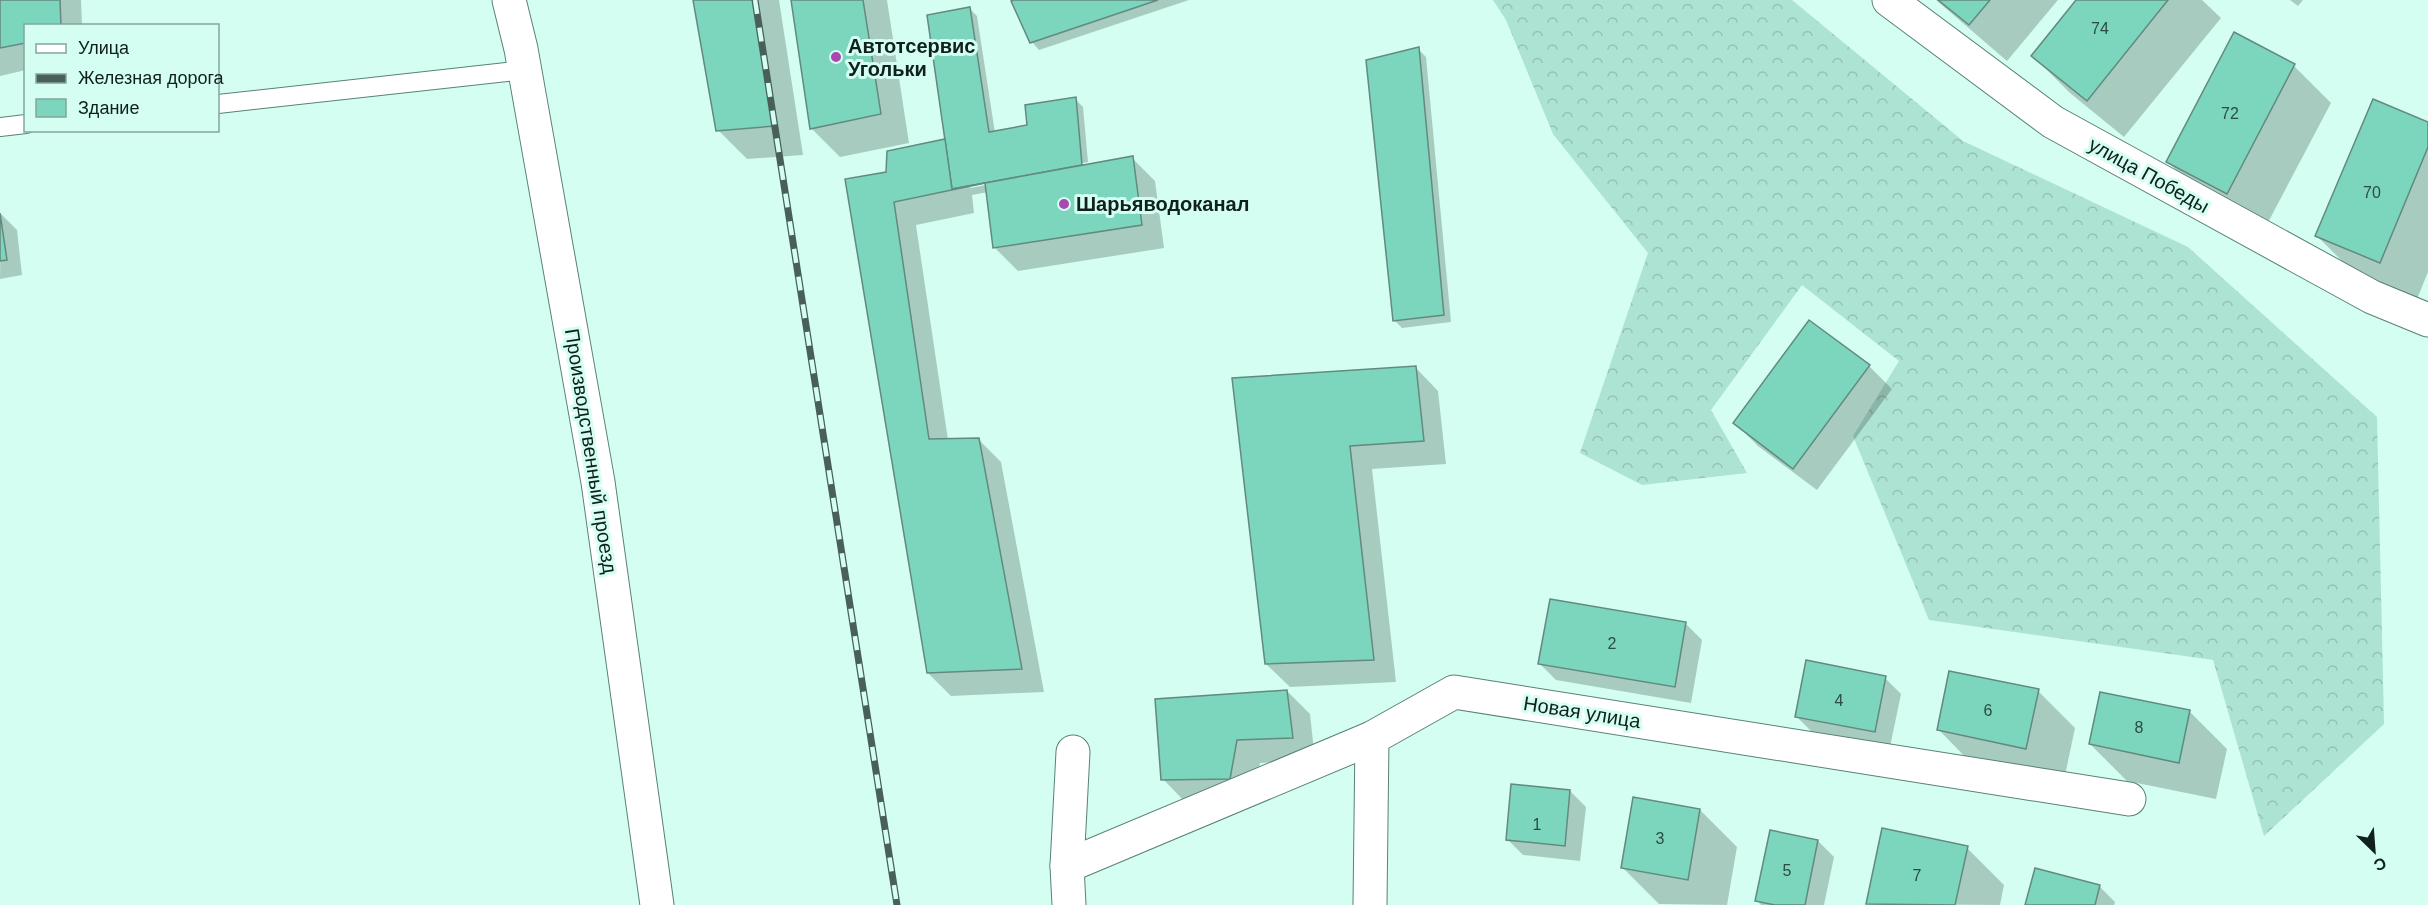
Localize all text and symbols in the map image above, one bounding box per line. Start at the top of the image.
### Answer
house number: 74 [2091,20,2109,37]
legend [24,24,219,132]
place label: Автотсервис Угольки [848,35,975,80]
text: Улица [78,38,130,58]
marker: Автотсервис Угольки [829,50,843,64]
text: Железная дорога [78,68,225,88]
text: Здание [78,98,139,118]
house number: 72 [2221,105,2239,122]
street label: улица Победы [2085,133,2213,217]
house number: 70 [2363,184,2381,201]
place label: Шарьяводоканал [1076,193,1249,215]
marker: Шарьяводоканал [1057,197,1071,211]
street label: Производственный проезд [561,327,621,575]
house number: 2 [1608,635,1617,652]
street label: Новая улица [1522,692,1643,732]
house number: 4 [1835,692,1844,709]
house number: 6 [1984,702,1993,719]
house number: 8 [2135,719,2144,736]
house number: 1 [1533,816,1542,833]
north arrow [2344,821,2404,881]
house number: 3 [1656,830,1665,847]
text: С [2371,854,2389,874]
house number: 5 [1783,862,1792,879]
house number: 7 [1913,867,1922,884]

